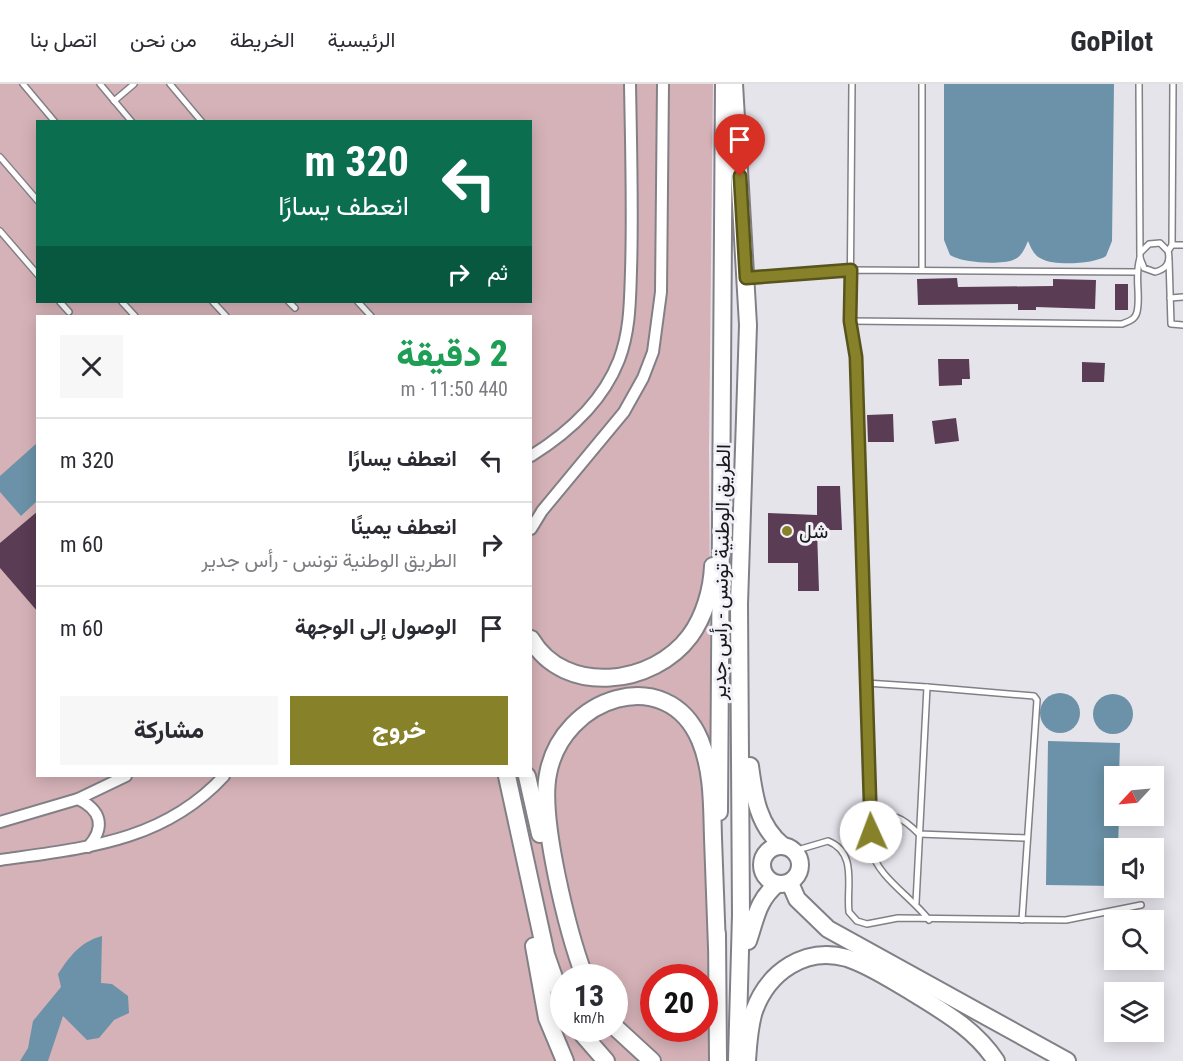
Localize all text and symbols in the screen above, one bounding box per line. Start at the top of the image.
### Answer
text: GoPilot [1070,25,1153,58]
text: اتصل بنا [30,28,97,52]
text: من نحن [130,28,197,52]
text: الخريطة [230,28,295,52]
text: الرئيسية [328,28,396,52]
pin [714,114,765,176]
icon: arrive [723,123,756,156]
text: 320 m [304,137,409,186]
icon: left [430,144,508,222]
text: انعطف يسارًا [278,190,409,222]
icon: right [442,258,475,291]
text: ثم [487,260,508,285]
text: 2 دقيقة [396,333,508,375]
button: close [60,335,123,398]
text: 440 m · 11:50 [401,377,508,401]
icon: left [475,444,508,477]
street label: الطريق الوطنية تونس - رأس جدير [707,444,736,701]
text: انعطف يسارًا [348,446,457,471]
text: 320 m [60,448,114,473]
text: انعطف يمينًا [351,514,457,539]
place label: شل [799,519,828,543]
marker: شل [780,524,794,538]
icon: right [475,528,508,561]
text: 60 m [60,532,103,557]
text: الطريق الوطنية تونس - رأس جدير [201,548,457,572]
icon: arrive [475,612,508,645]
text: الوصول إلى الوجهة [295,614,457,639]
text: 60 m [60,616,103,641]
button: مشاركة [60,696,278,765]
button: خروج [290,696,508,765]
north arrow [1104,766,1164,826]
map controls [1104,766,1164,1042]
position arrow [839,800,903,864]
button: sound [1104,838,1164,898]
button: search [1104,910,1164,970]
speed limit sign: 20 [640,964,718,1042]
text: 13 [574,978,604,1013]
button: layers [1104,982,1164,1042]
text: km/h [574,1009,604,1027]

